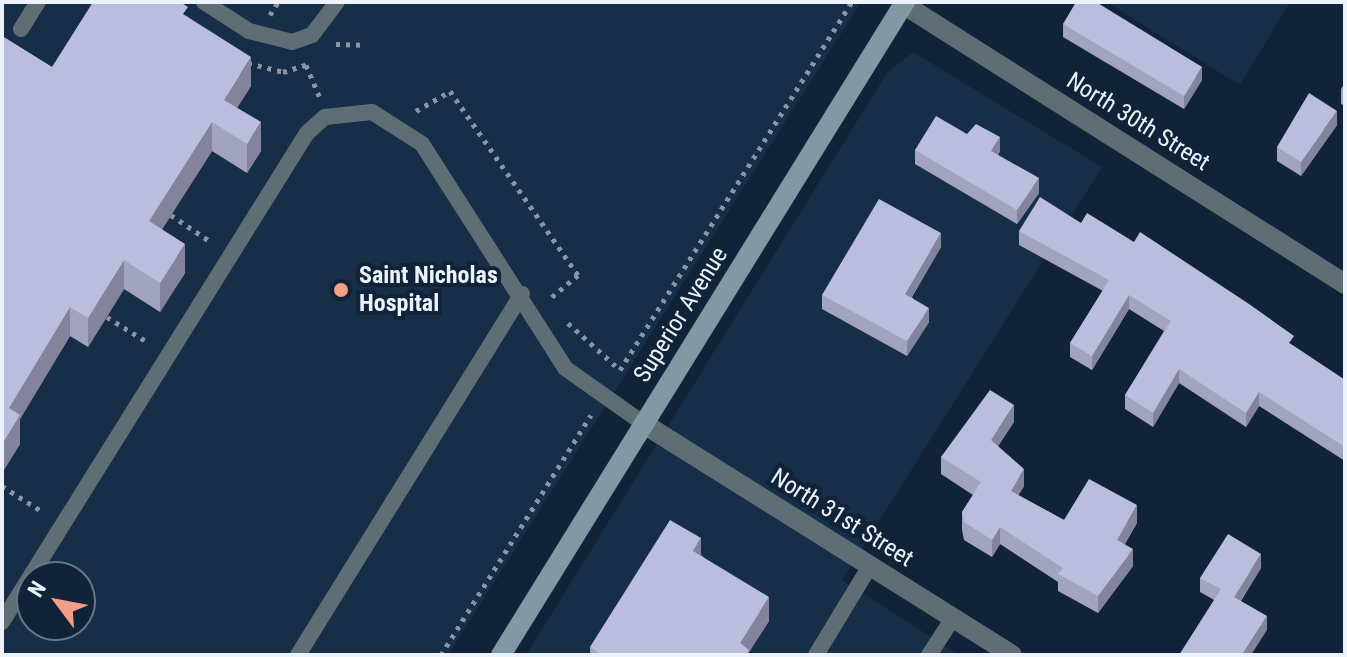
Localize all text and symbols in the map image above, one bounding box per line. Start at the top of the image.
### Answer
street label: North 30th Street [1061,67,1215,177]
street label: Superior Avenue [628,242,734,388]
place label: Saint Nicholas Hospital [359,262,498,318]
marker: Saint Nicholas Hospital [330,279,352,301]
street label: North 31st Street [765,463,919,573]
north arrow [16,561,96,641]
text: N [23,577,51,601]

